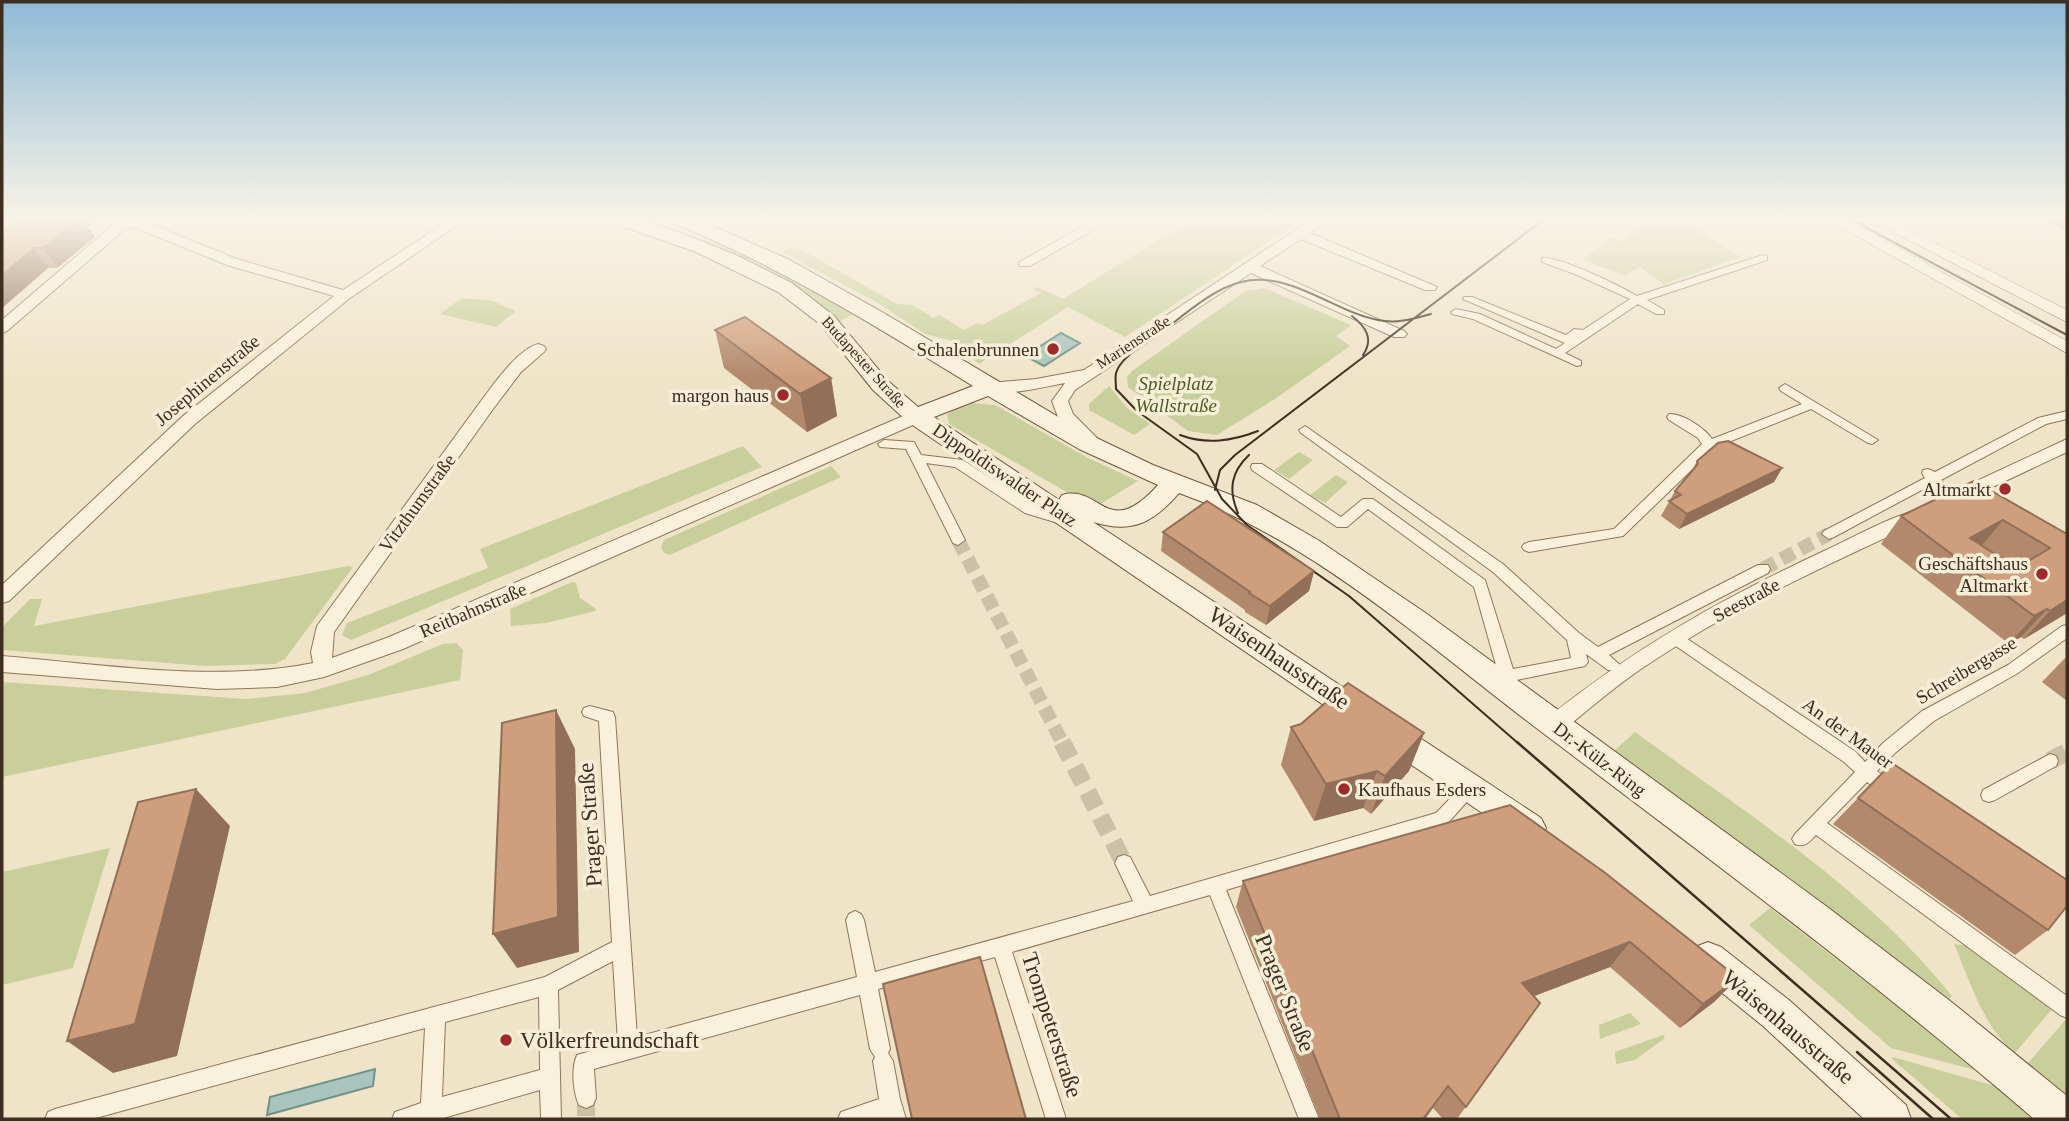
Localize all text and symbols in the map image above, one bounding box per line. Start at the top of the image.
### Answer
street label: Marienstraße [1093,312,1173,372]
street label: Budapester Straße [818,313,909,412]
street label: Josephinenstraße [151,330,263,430]
place label: Schalenbrunnen [917,339,1039,360]
marker: Schalenbrunnen [1045,341,1061,357]
park label: Spielplatz Wallstraße [1135,373,1217,416]
place label: margon haus [672,385,769,406]
marker: margon haus [775,387,791,403]
street label: Dippoldiswalder Platz [929,419,1081,531]
street label: Vitzthumstraße [374,450,460,556]
place label: Altmarkt [1922,479,1992,500]
marker: Altmarkt [1997,481,2013,497]
place label: Geschäftshaus Altmarkt [1918,553,2029,596]
marker: Geschäftshaus Altmarkt [2034,566,2050,582]
street label: Seestraße [1709,574,1783,626]
street label: Reitbahnstraße [416,578,530,642]
street label: Waisenhausstraße [1204,602,1354,714]
street label: Schreibergasse [1912,632,2020,708]
street label: An der Mauer [1799,693,1898,773]
street label: Dr.-Külz-Ring [1550,717,1651,801]
street label: Prager Straße [573,762,607,888]
place label: Kaufhaus Esders [1358,779,1486,800]
marker: Kaufhaus Esders [1336,781,1352,797]
street label: Prager Straße [1250,931,1320,1055]
street label: Trompeterstraße [1017,949,1087,1101]
street label: Waisenhausstraße [1717,965,1859,1089]
place label: Völkerfreundschaft [520,1028,699,1053]
marker: Völkerfreundschaft [498,1032,514,1048]

